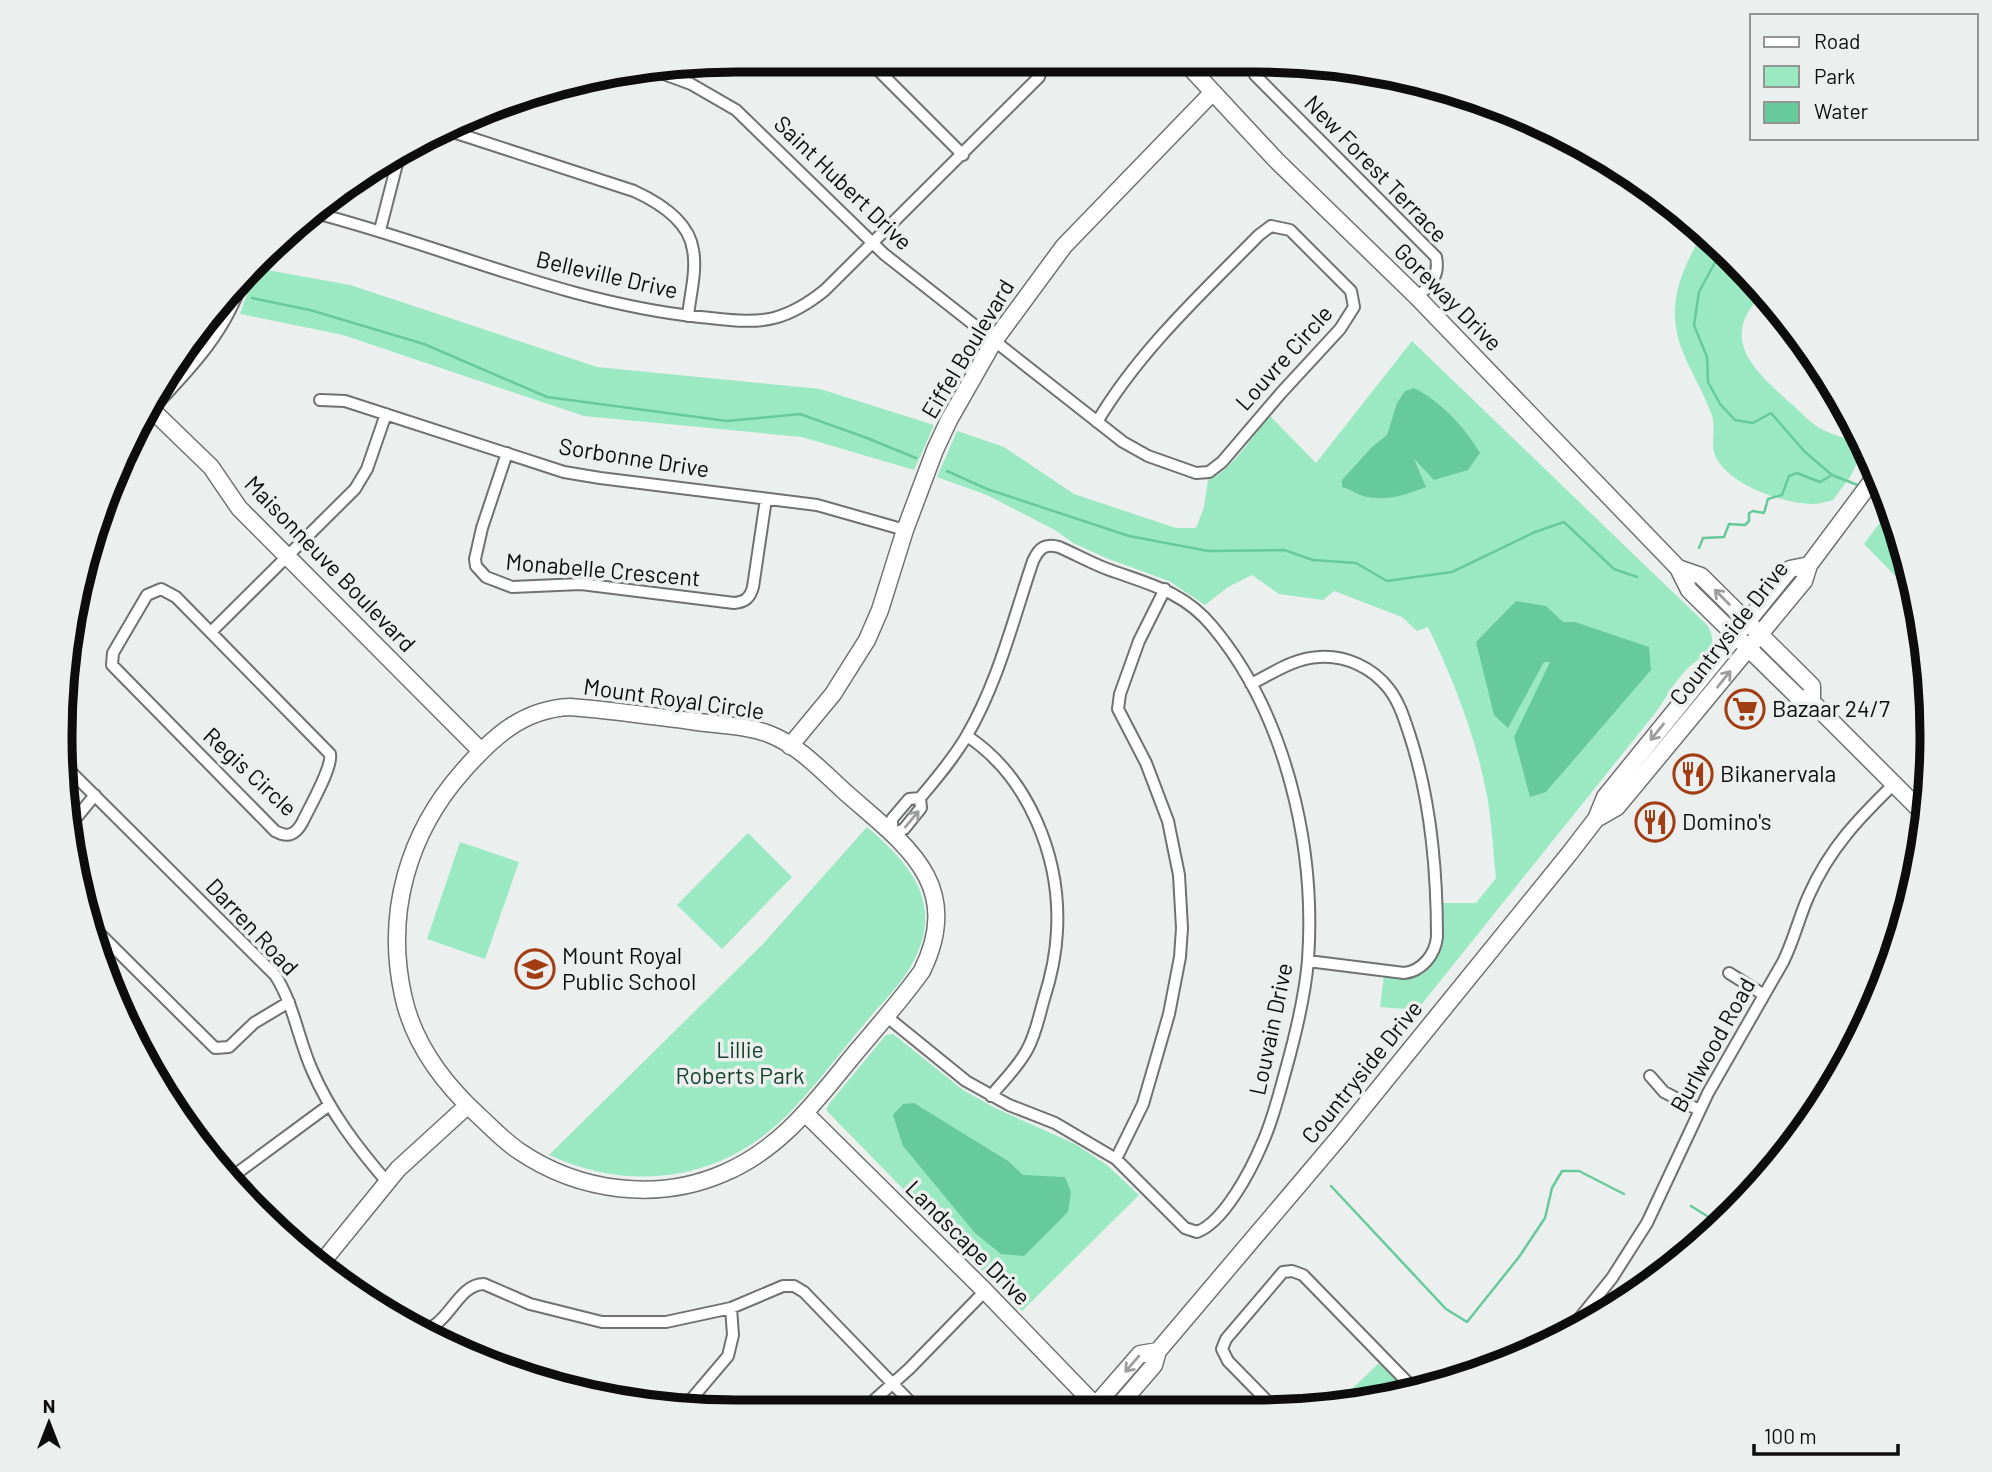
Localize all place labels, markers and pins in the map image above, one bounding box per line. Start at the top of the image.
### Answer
supermarket icon: Bazaar 24/7 [1724,688,1766,730]
place label: Bazaar 24/7 [1772,694,1890,722]
restaurant icon: Bikanervala [1672,753,1714,795]
place label: Bikanervala [1720,759,1836,787]
restaurant icon: Domino's [1634,801,1676,843]
place label: Domino's [1682,807,1772,835]
place label: Mount Royal Public School [562,941,696,995]
school or university icon: Mount Royal Public School [514,948,556,990]

